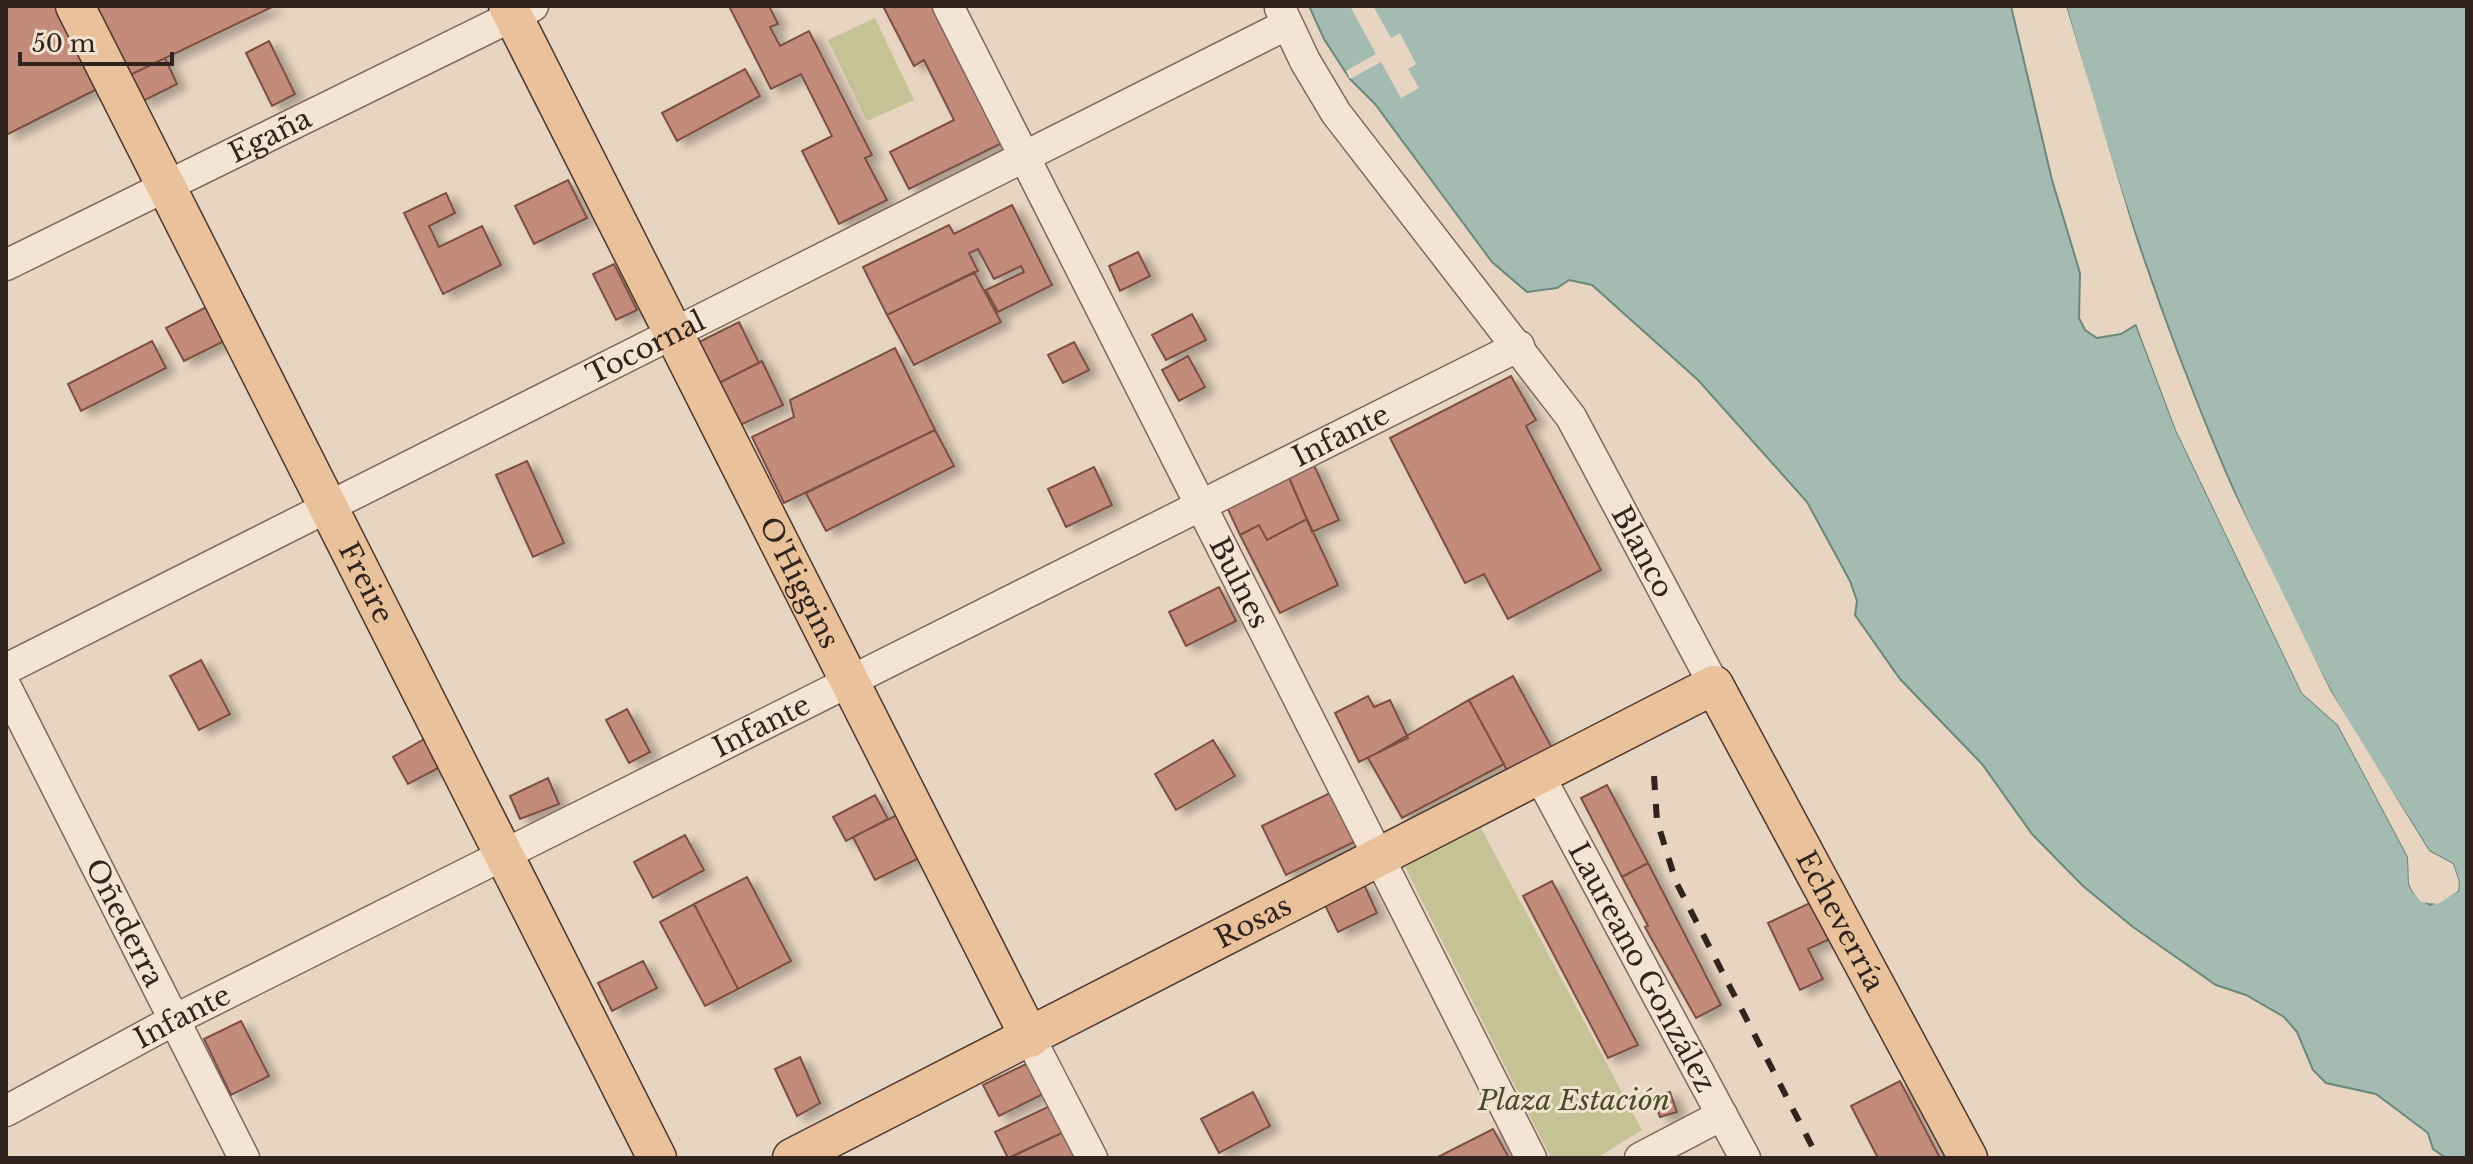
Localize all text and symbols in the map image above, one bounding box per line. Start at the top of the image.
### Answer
scale bar [20,16,172,66]
text: 50 m [32,29,96,58]
street label: Egaña [223,100,317,170]
street label: Tocornal [580,303,711,392]
street label: Infante [1286,396,1395,474]
street label: Blanco [1604,500,1682,603]
street label: O'Higgins [752,511,847,654]
street label: Bulnes [1202,531,1277,634]
street label: Freire [331,536,401,629]
street label: Infante [707,687,816,765]
street label: Laureano González [1561,836,1724,1098]
street label: Echeverría [1789,845,1893,998]
street label: Oñederra [78,853,172,993]
street label: Rosas [1209,887,1297,956]
street label: Infante [128,977,236,1056]
park label: Plaza Estación [1477,1083,1670,1118]

